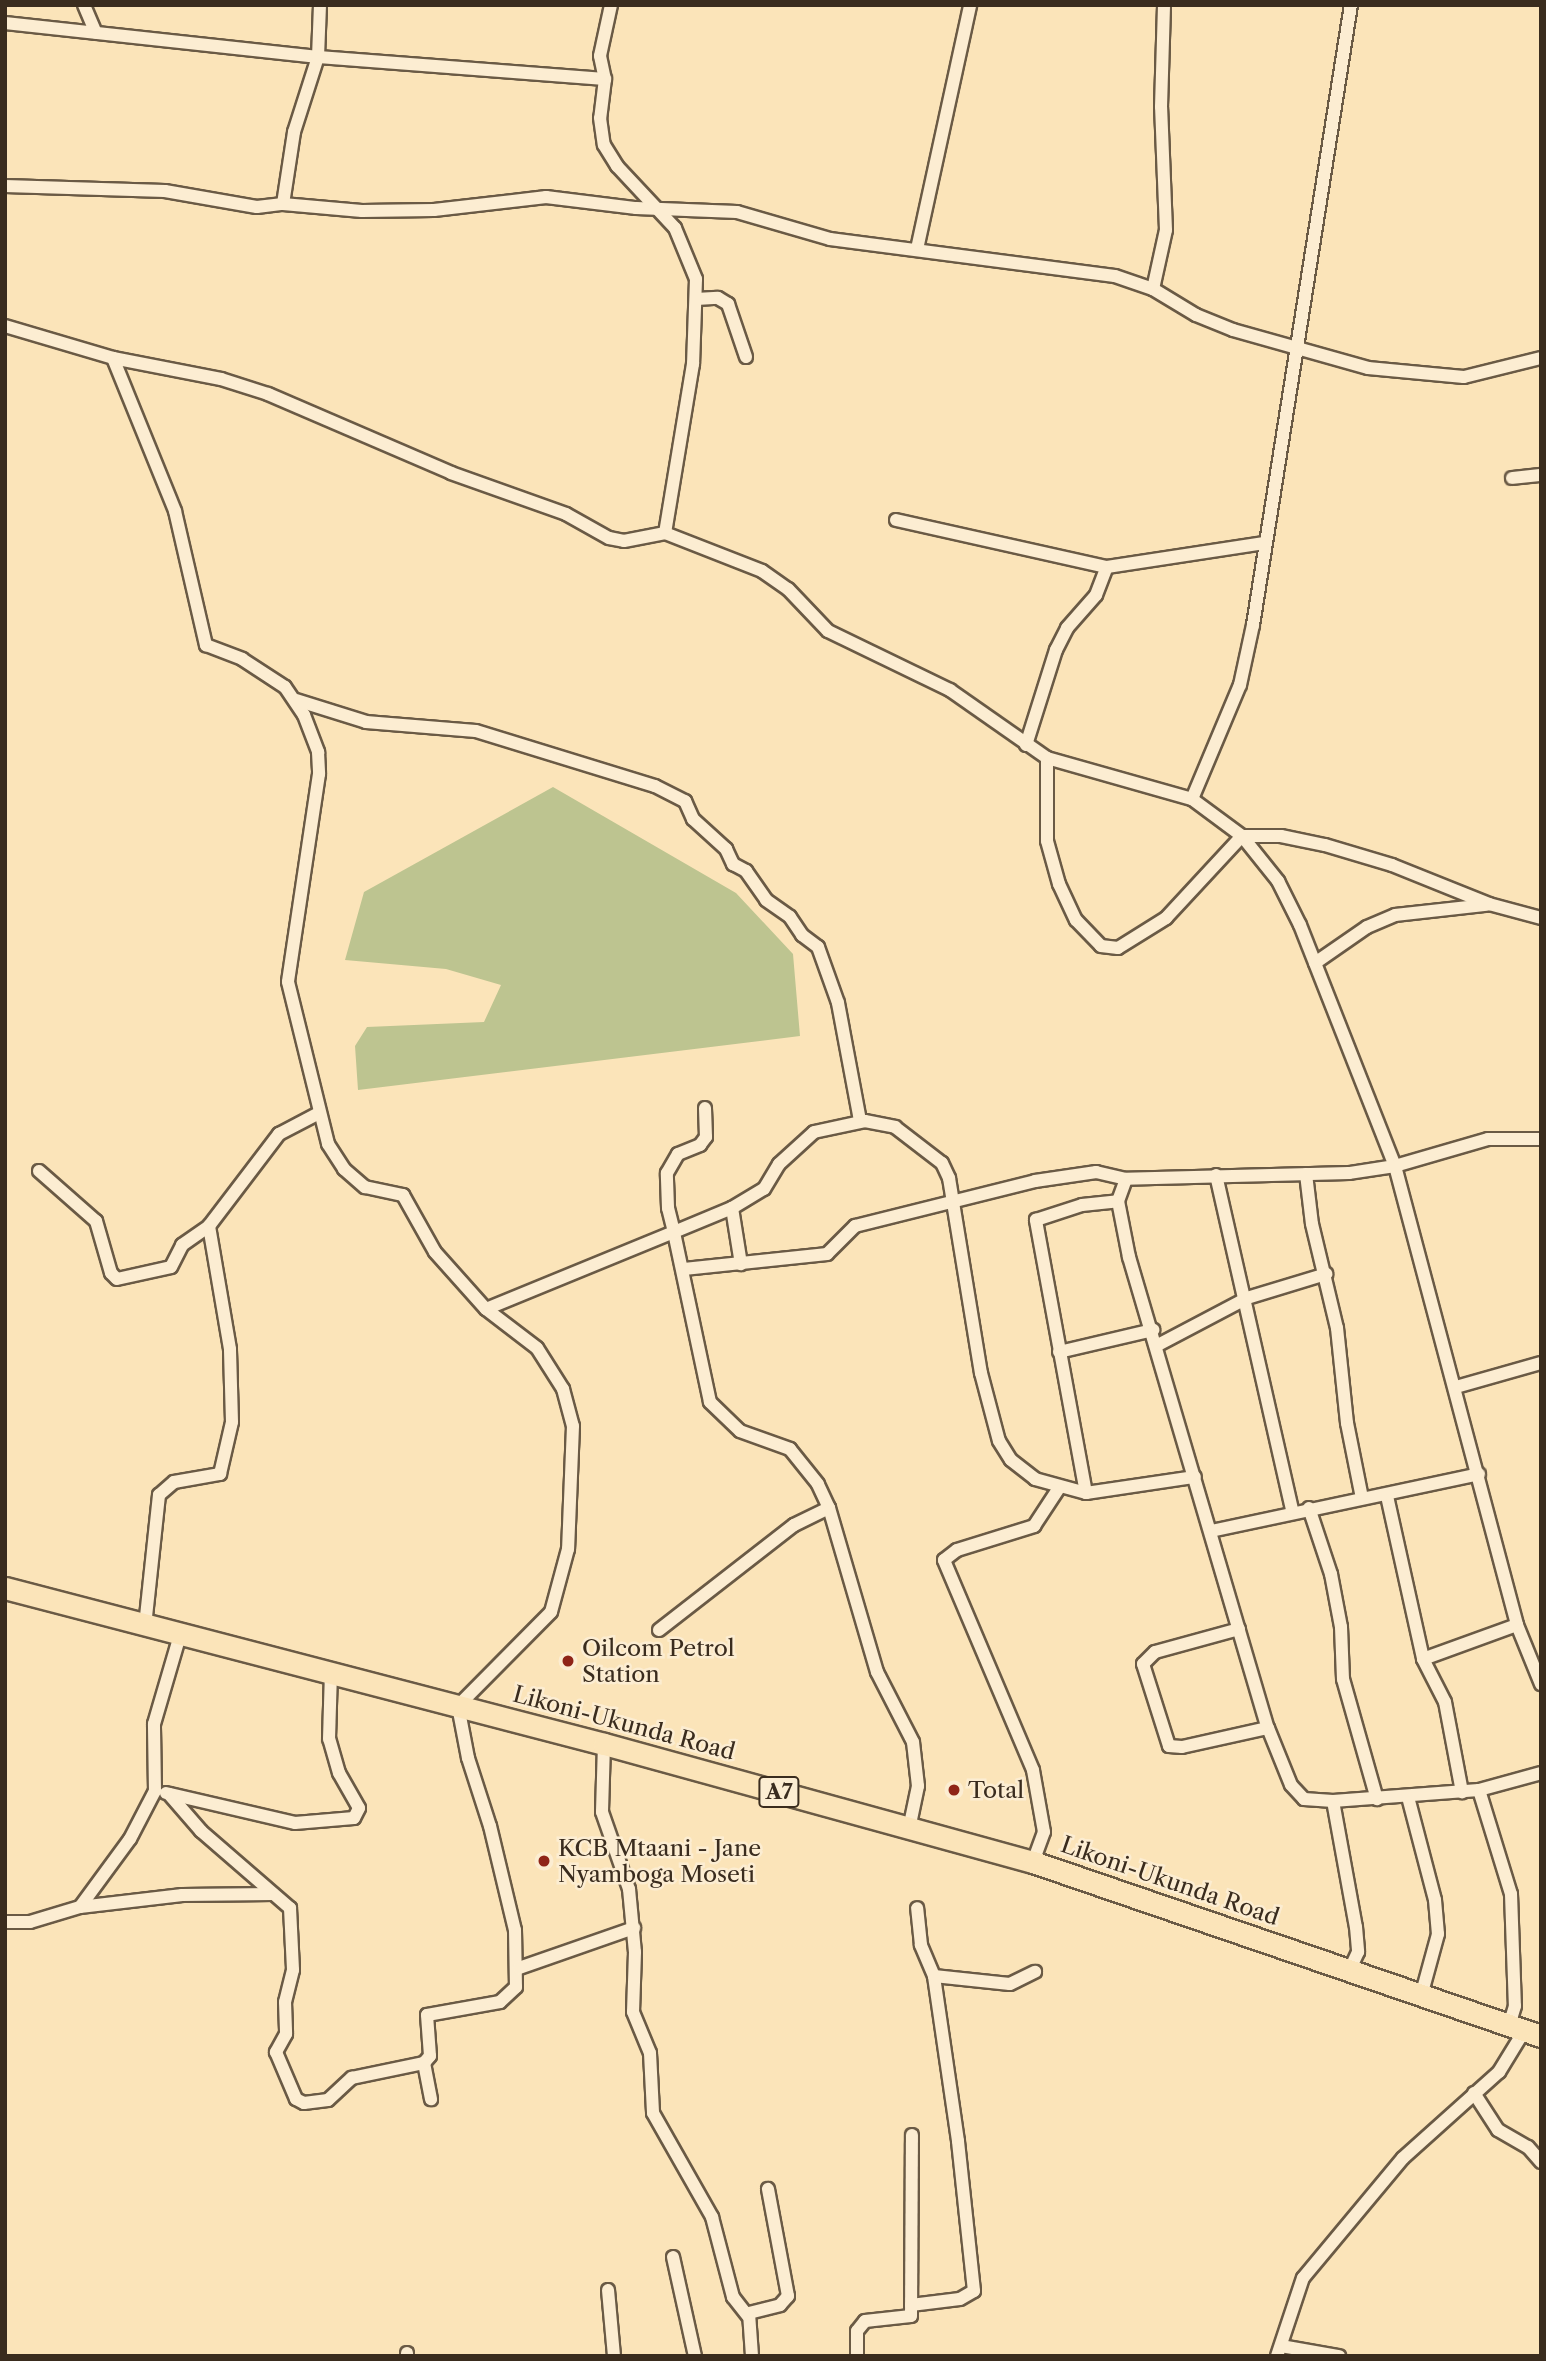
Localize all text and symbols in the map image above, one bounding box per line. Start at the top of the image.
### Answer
place label: Oilcom Petrol Station [582,1634,735,1688]
marker: Oilcom Petrol Station [560,1653,576,1669]
street label: Likoni-Ukunda Road [510,1680,738,1766]
road number: A7 [758,1774,800,1810]
place label: Total [968,1776,1024,1804]
marker: Total [946,1782,962,1798]
street label: Likoni-Ukunda Road [1057,1831,1283,1931]
place label: KCB Mtaani - Jane Nyamboga Moseti [558,1834,761,1888]
marker: KCB Mtaani - Jane Nyamboga Moseti [536,1853,552,1869]

